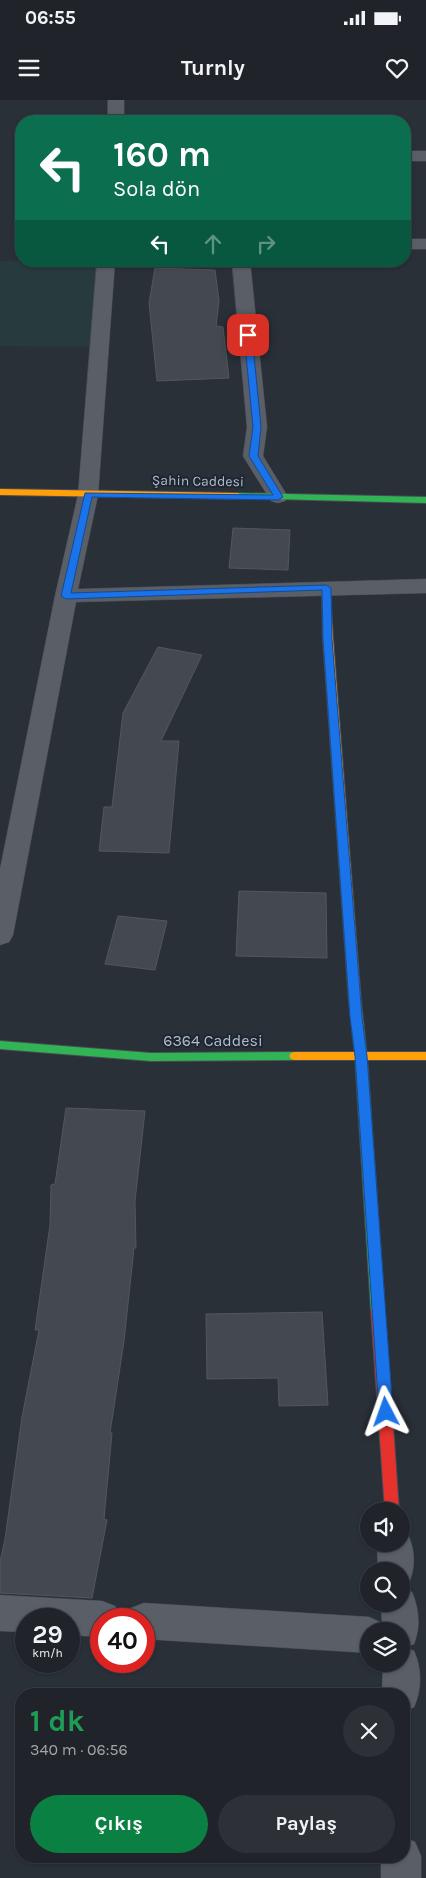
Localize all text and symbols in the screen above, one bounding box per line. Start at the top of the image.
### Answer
text: 06:55 [25,7,76,29]
icon: menu [15,54,43,82]
icon: heart [383,54,411,82]
text: Turnly [181,55,245,81]
text: 160 m [113,134,211,175]
icon: left [30,135,95,200]
text: Sola dön [113,176,200,202]
icon: left [146,230,174,258]
icon: ahead [199,230,227,258]
icon: right [252,230,280,258]
pin [227,314,269,356]
icon: arrive [234,321,262,349]
street label: Şahin Caddesi [152,472,244,490]
street label: 6364 Caddesi [163,1031,263,1050]
position arrow [359,1385,411,1437]
map controls [360,1502,410,1672]
button: sound [360,1502,410,1552]
button: search [360,1562,410,1612]
speed limit sign: 40 [90,1608,155,1673]
text: 29 [32,1620,63,1649]
button: layers [360,1622,410,1672]
text: km/h [32,1646,63,1660]
text: 1 dk [30,1703,84,1739]
button: close [343,1705,395,1757]
text: 340 m · 06:56 [30,1740,128,1759]
button: Çıkış [30,1795,208,1853]
button: Paylaş [218,1795,395,1853]

